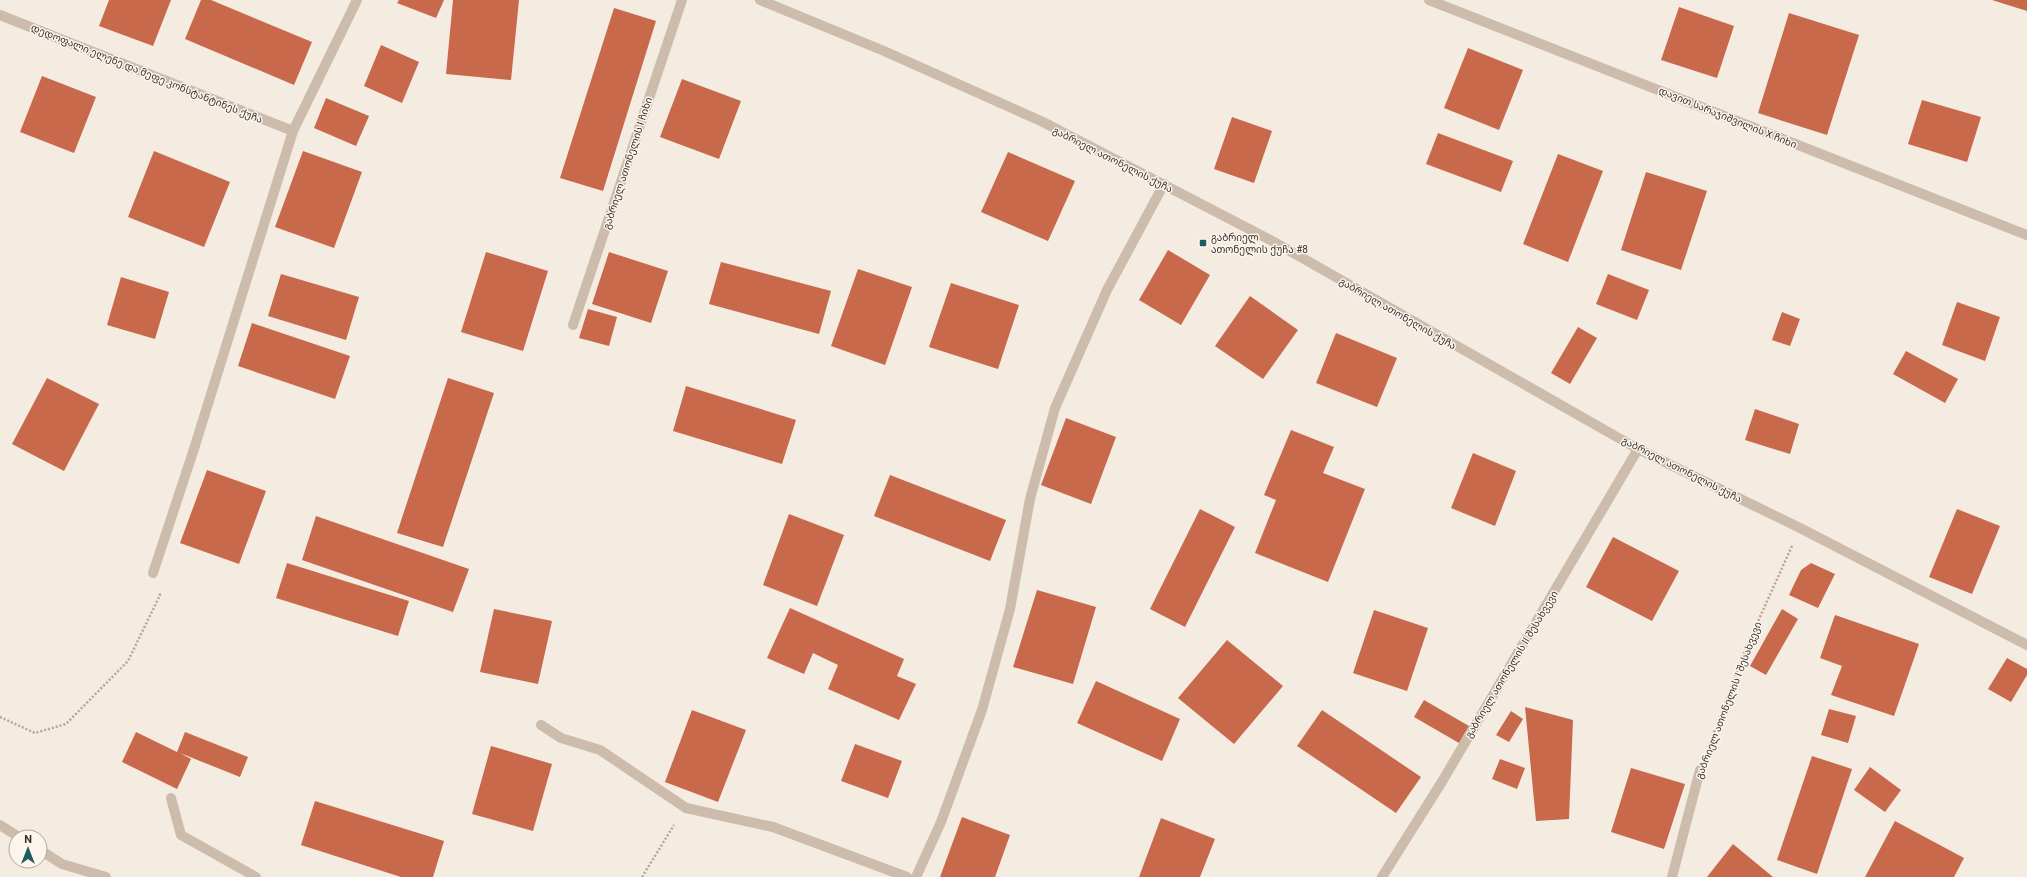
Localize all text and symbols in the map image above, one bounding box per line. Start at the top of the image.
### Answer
street label: დედოფალი ელენე და მეფე კონსტანტინეს ქუჩა [29,22,264,126]
street label: დავით სარაჯიშვილის X ჩიხი [1657,85,1799,151]
street label: გაბრიელ ათონელის I ჩიხი [601,95,655,231]
street label: გაბრიელ ათონელის ქუჩა [1051,124,1174,195]
place label: გაბრიელ ათონელის ქუჩა #8 [1211,232,1308,256]
marker: გაბრიელ ათონელის ქუჩა #8 [1198,238,1208,248]
street label: გაბრიელ ათონელის ქუჩა [1337,275,1458,352]
street label: გაბრიელ ათონელის ქუჩა [1620,434,1743,505]
street label: გაბრიელ ათონელის II შესახვევი [1463,588,1561,740]
street label: გაბრიელ ათონელის I შესახვევი [1693,620,1765,780]
north arrow [8,829,48,869]
text: N [24,833,32,846]

